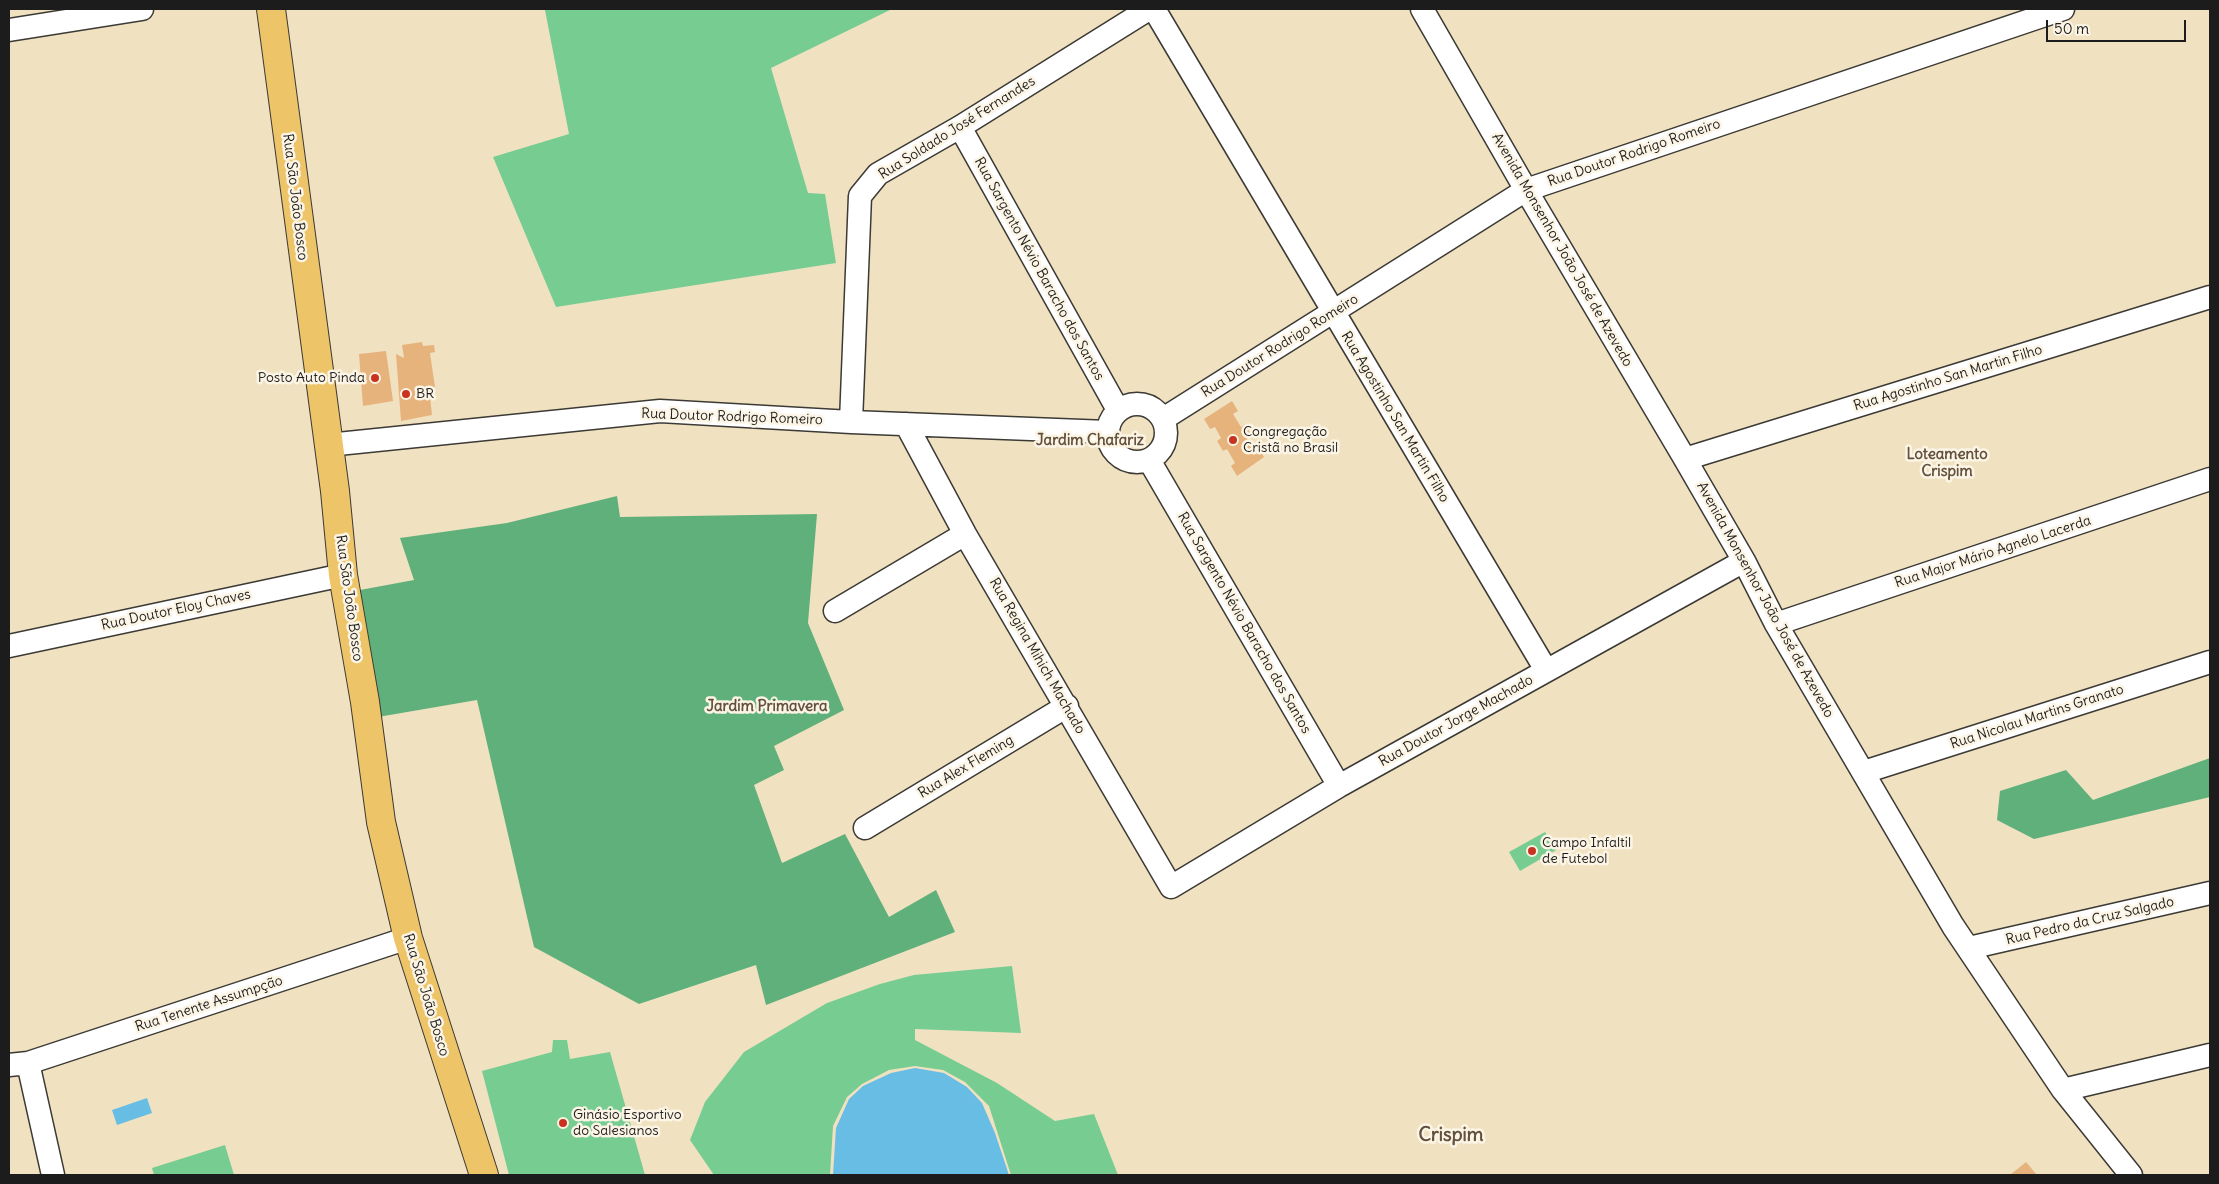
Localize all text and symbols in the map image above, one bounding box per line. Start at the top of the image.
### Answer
scale bar [2049,10,2189,42]
text: 50 m [2054,19,2089,38]
street label: Rua Soldado José Fernandes [876,73,1038,183]
street label: Rua Doutor Rodrigo Romeiro [1545,115,1723,191]
street label: Avenida Monsenhor João José de Azevedo [1488,130,1636,370]
street label: Rua São João Bosco [279,133,311,261]
street label: Rua Sargento Névio Baracho dos Santos [970,154,1108,384]
street label: Rua Doutor Rodrigo Romeiro [1199,291,1361,401]
street label: Rua Agostinho San Martin Filho [1337,329,1453,505]
street label: Rua Agostinho San Martin Filho [1852,341,2044,415]
place label: Posto Auto Pinda [258,370,365,386]
marker: Posto Auto Pinda [369,372,381,384]
place label: BR [416,386,434,402]
marker: BR [400,388,412,400]
street label: Rua Doutor Rodrigo Romeiro [641,405,823,429]
place label: Congregação Cristã no Brasil [1243,424,1338,457]
district label: Jardim Chafariz [1036,432,1144,450]
marker: Congregação Cristã no Brasil [1227,434,1239,446]
district label: Loteamento Crispim [1906,446,1988,481]
street label: Avenida Monsenhor João José de Azevedo [1693,479,1837,721]
street label: Rua Sargento Névio Baracho dos Santos [1174,509,1314,737]
street label: Rua Major Mário Agnelo Lacerda [1893,512,2093,592]
street label: Rua São João Bosco [332,534,366,662]
street label: Rua Regina Mihich Machado [985,575,1089,737]
street label: Rua Doutor Eloy Chaves [100,586,252,634]
street label: Rua Doutor Jorge Machado [1376,672,1536,770]
street label: Rua Nicolau Martins Granato [1948,681,2126,753]
district label: Jardim Primavera [706,698,828,716]
street label: Rua Alex Fleming [915,732,1017,802]
place label: Campo Infaltil de Futebol [1542,835,1631,868]
marker: Campo Infaltil de Futebol [1526,845,1538,857]
street label: Rua Pedro da Cruz Salgado [2004,893,2176,949]
street label: Rua São João Bosco [399,932,453,1058]
street label: Rua Tenente Assumpção [133,972,285,1036]
place label: Ginásio Esportivo do Salesianos [573,1107,682,1140]
marker: Ginásio Esportivo do Salesianos [557,1117,569,1129]
district label: Crispim [1419,1125,1483,1147]

